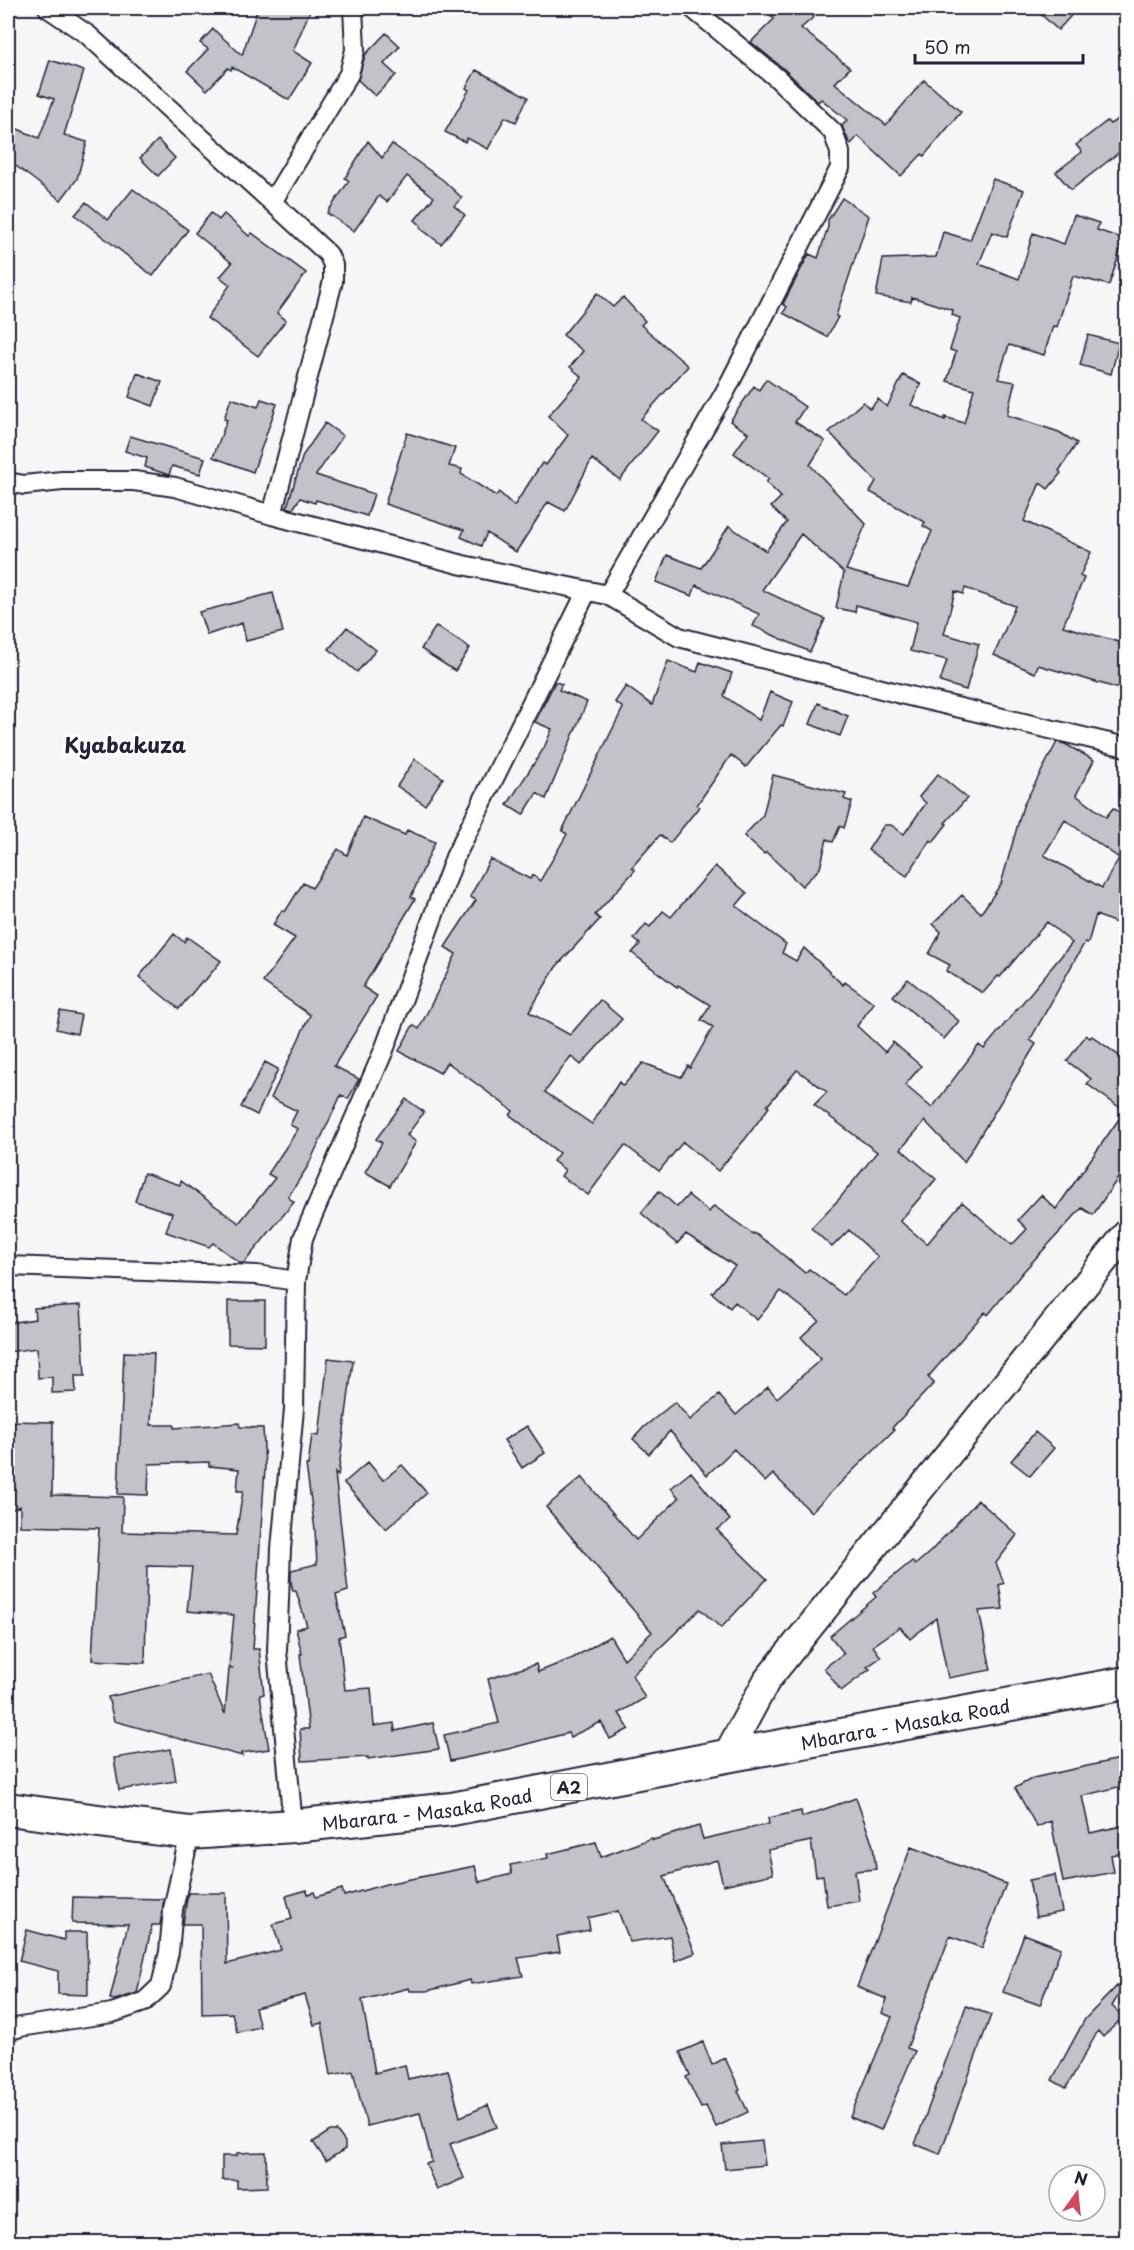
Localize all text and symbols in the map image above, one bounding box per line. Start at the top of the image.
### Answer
scale bar [915,27,1083,65]
text: 50 m [924,33,971,60]
district label: Kyabakuza [64,728,186,760]
street label: Mbarara - Masaka Road [799,1691,1012,1756]
road number: A2 [551,1774,587,1800]
street label: Mbarara - Masaka Road [321,1780,534,1836]
north arrow [1047,2163,1107,2223]
text: N [1072,2164,1090,2191]

